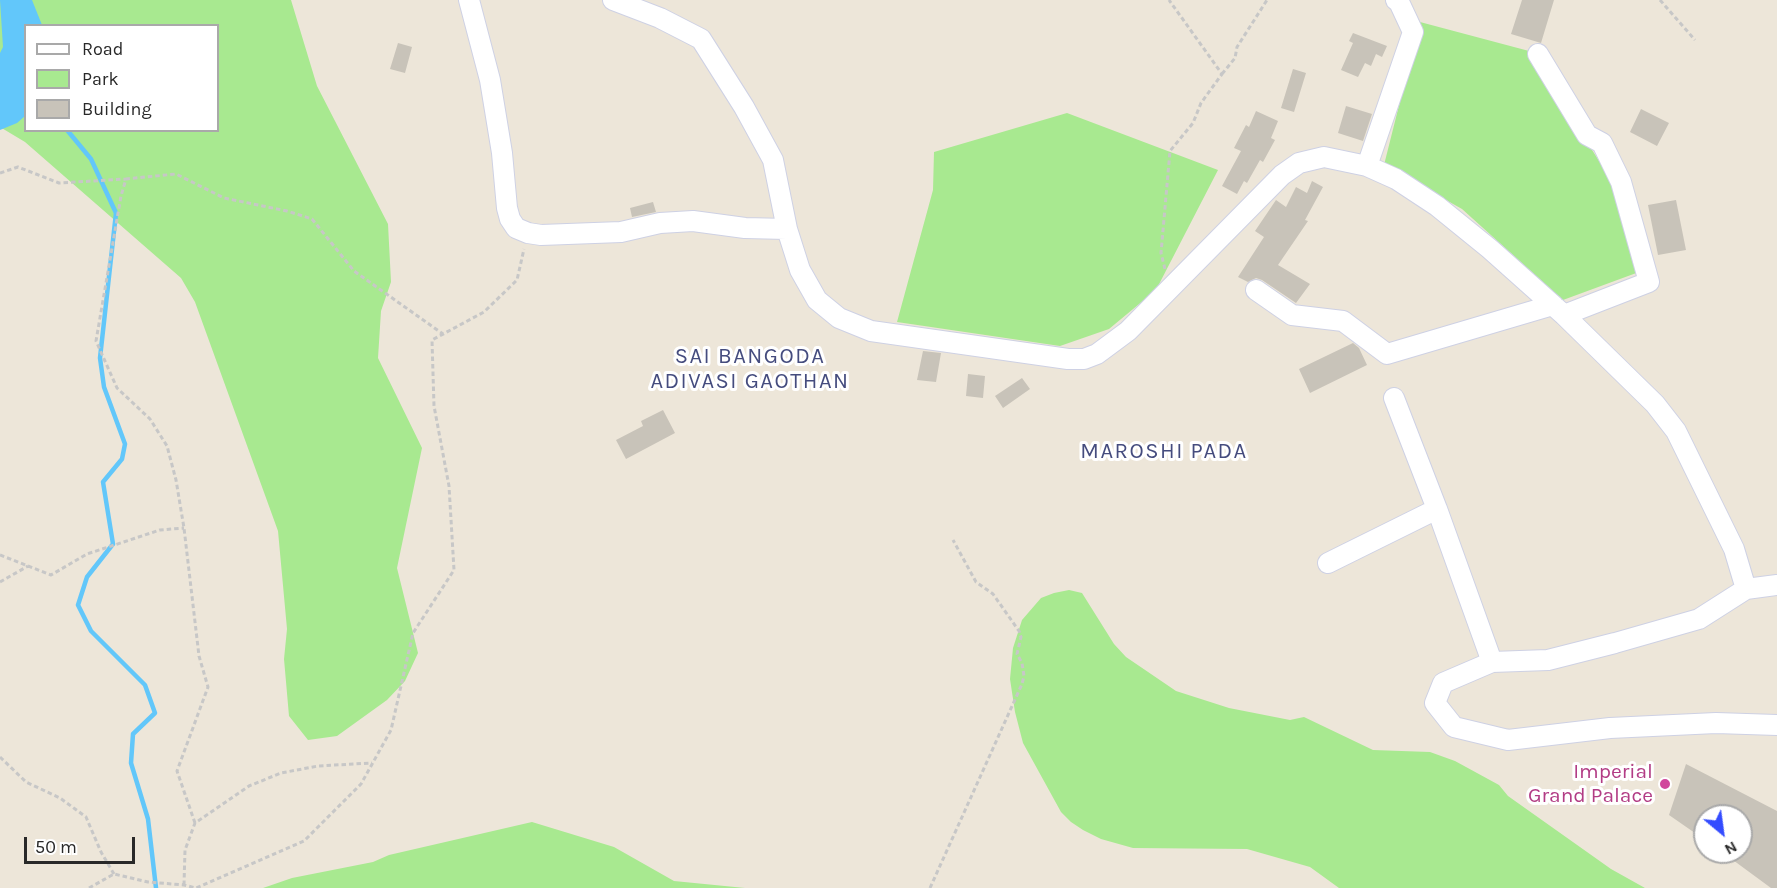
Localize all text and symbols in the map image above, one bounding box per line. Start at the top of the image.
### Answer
legend [24,24,219,132]
text: Road [82,38,123,60]
text: Park [82,68,119,90]
text: Building [82,98,152,120]
district label: SAI BANGODA ADIVASI GAOTHAN [650,344,850,396]
district label: MAROSHI PADA [1080,439,1248,465]
place label: Imperial Grand Palace [1528,759,1653,809]
marker: Imperial Grand Palace [1658,777,1672,791]
north arrow [1693,804,1753,864]
scale bar [27,825,138,863]
text: 50 m [35,836,77,858]
text: N [1721,837,1741,860]

